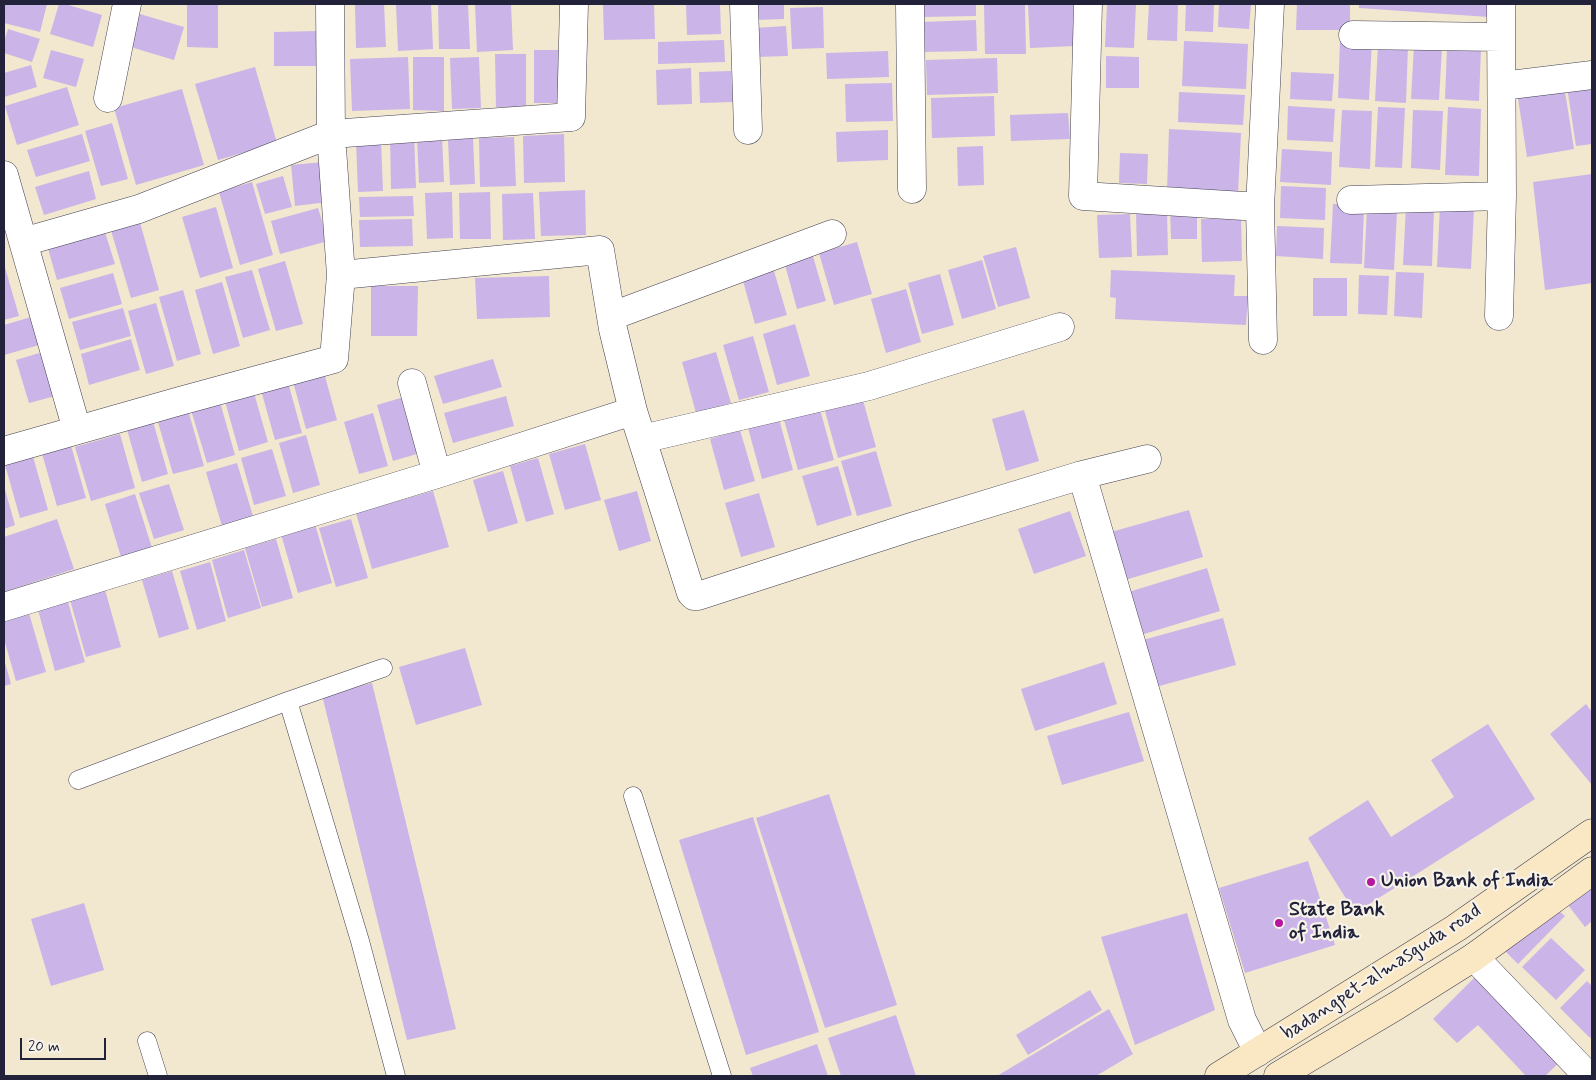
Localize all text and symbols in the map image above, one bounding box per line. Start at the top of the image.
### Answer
place label: Union Bank of India [1381,870,1553,894]
marker: Union Bank of India [1365,876,1377,888]
place label: State Bank of India [1289,899,1385,946]
street label: badangpet-almasguda road [1278,900,1486,1046]
marker: State Bank of India [1273,917,1285,929]
scale bar [22,1028,109,1060]
text: 20 m [28,1037,60,1057]

